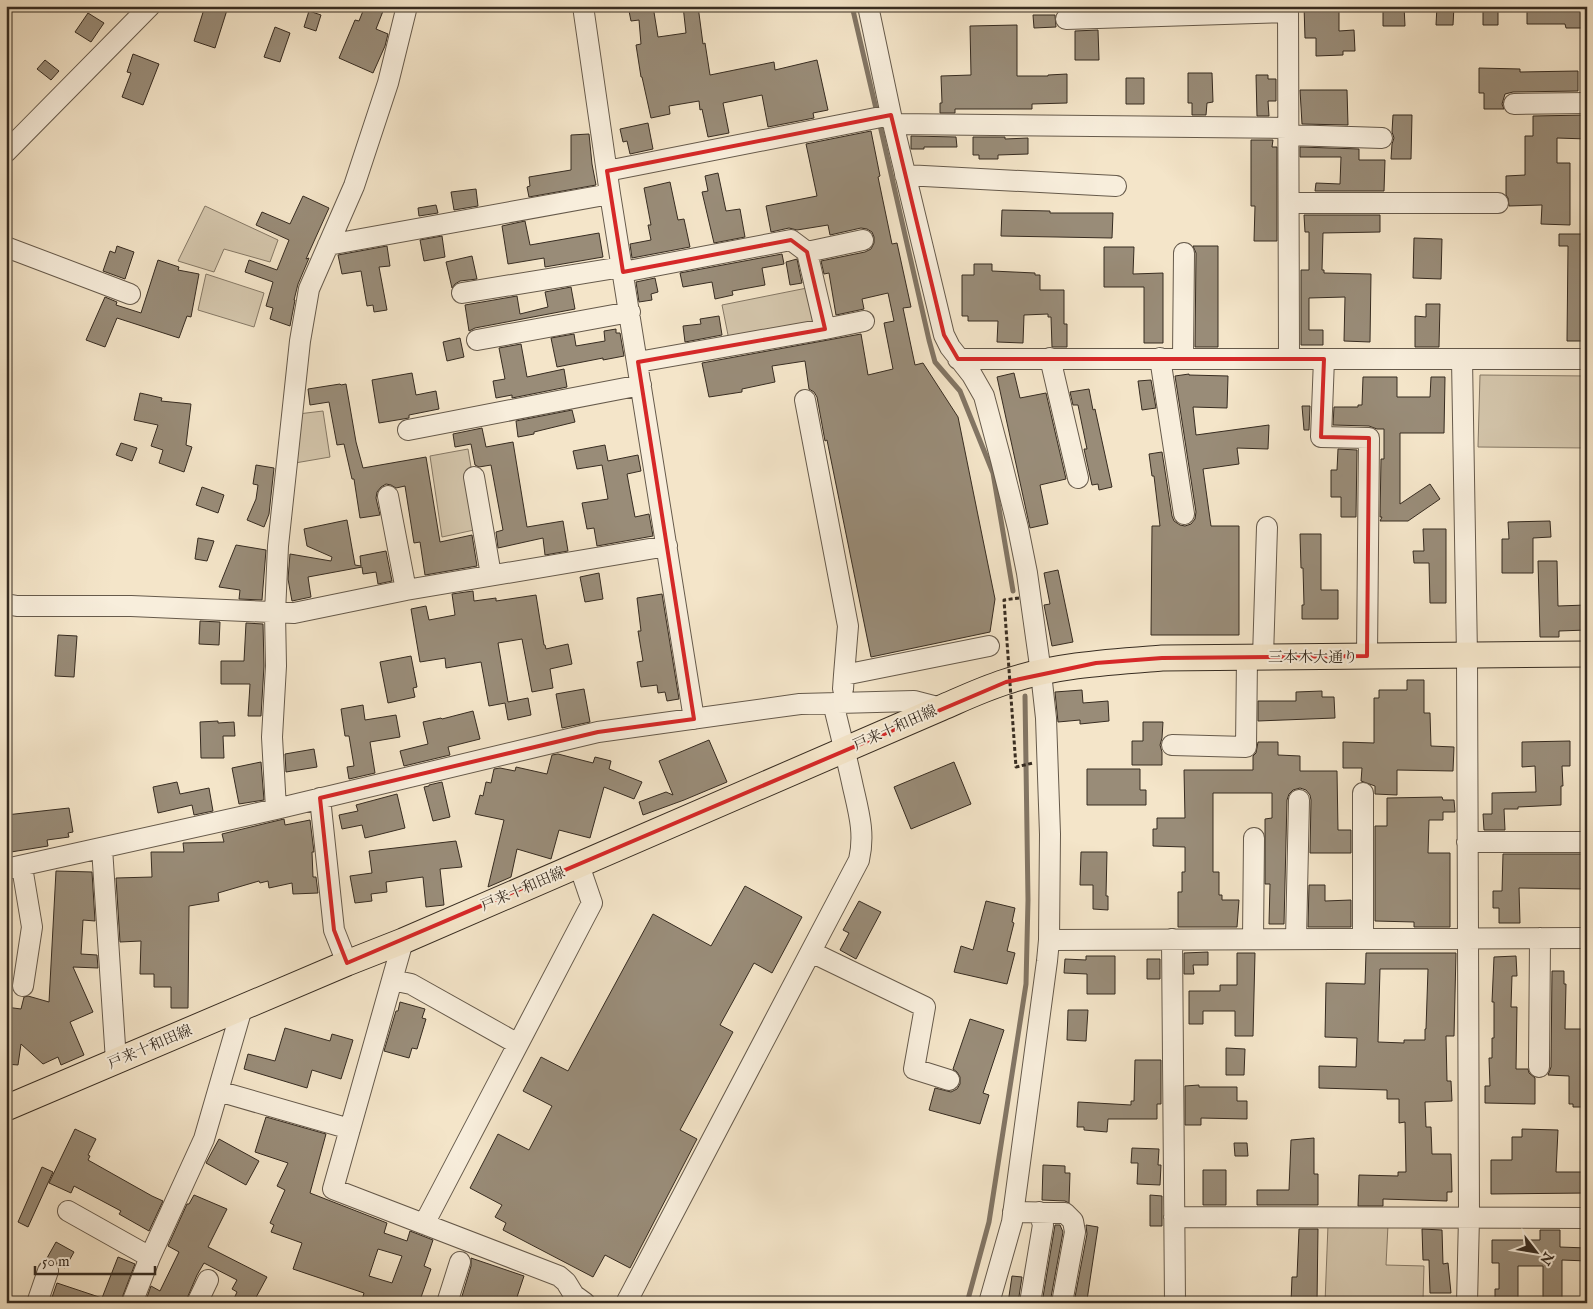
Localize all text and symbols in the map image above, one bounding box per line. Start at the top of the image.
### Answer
street label: 三本木大通り [1268,648,1358,667]
street label: 戸来十和田線 [850,701,940,755]
street label: 戸来十和田線 [478,863,568,915]
street label: 戸来十和田線 [105,1021,195,1073]
north arrow [1510,1226,1560,1276]
scale bar [35,1244,155,1276]
text: N [1535,1247,1558,1268]
text: 50 m [42,1252,70,1271]

